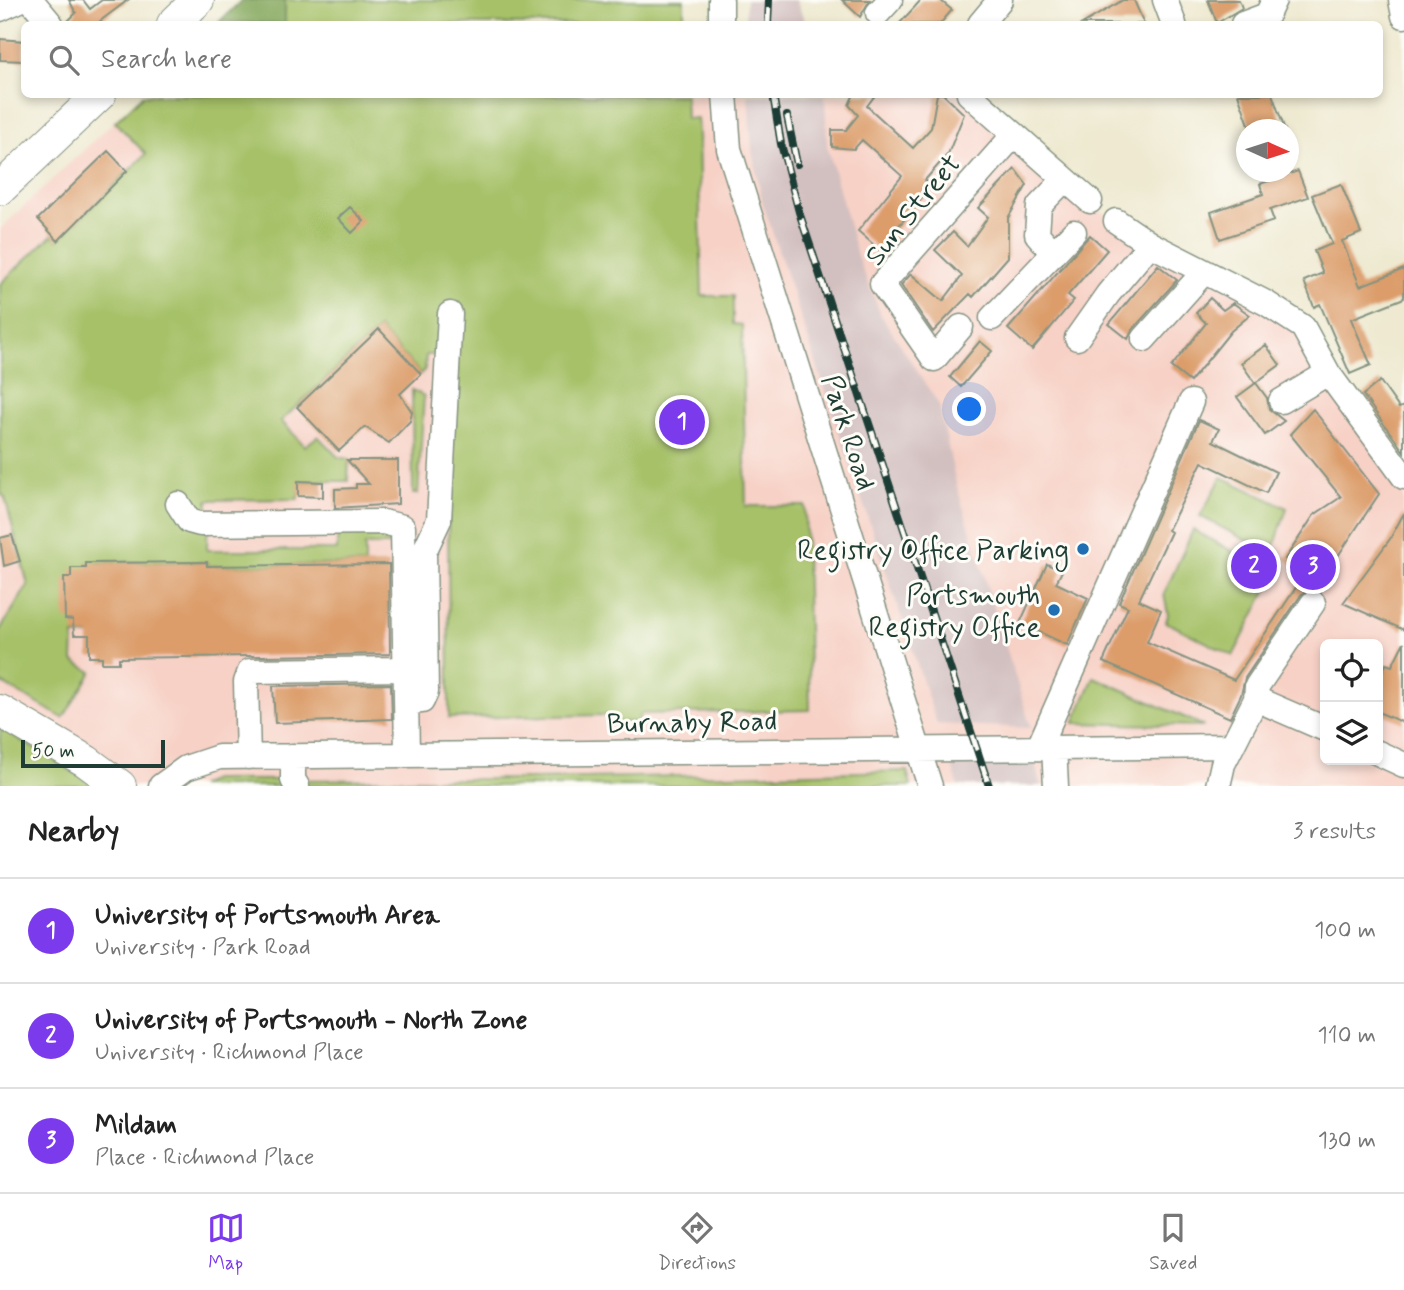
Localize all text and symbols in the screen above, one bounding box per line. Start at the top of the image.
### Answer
search box [21,21,1383,98]
icon: search [45,41,83,79]
text: Search here [101,43,232,77]
north arrow [1236,119,1299,182]
street label: Sun Street [858,147,970,274]
street label: Park Road [812,370,884,495]
your location [952,392,986,426]
pin: 1 [659,396,705,448]
place label: Registry Office Parking [797,533,1069,573]
pin: 2 [1231,540,1277,592]
marker: Registry Office Parking [1075,541,1091,557]
pin: 3 [1290,541,1336,593]
place label: Portsmouth Registry Office [869,578,1040,650]
marker: Portsmouth Registry Office [1046,602,1062,618]
map controls [1320,639,1383,765]
button: locate [1320,639,1383,702]
button: layers [1320,702,1383,765]
street label: Burnaby Road [607,704,777,743]
scale bar [21,737,164,769]
text: 50 m [32,739,75,764]
text: Nearby [28,812,119,851]
text: 3 results [1293,817,1376,847]
text: University of Portsmouth Area [95,899,440,933]
text: 1 [46,916,56,946]
text: 100 m [1314,916,1376,946]
text: University · Park Road [95,933,311,963]
text: University of Portsmouth - North Zone [95,1004,527,1038]
text: 2 [45,1021,57,1051]
text: 110 m [1317,1021,1376,1051]
text: University · Richmond Place [95,1038,364,1068]
text: Mildam [95,1109,177,1143]
text: 3 [46,1126,56,1156]
text: 130 m [1318,1126,1376,1156]
text: Place · Richmond Place [95,1143,314,1173]
tab: Map [207,1209,245,1276]
tab: Directions [658,1209,736,1276]
tab: Saved [1149,1209,1197,1276]

